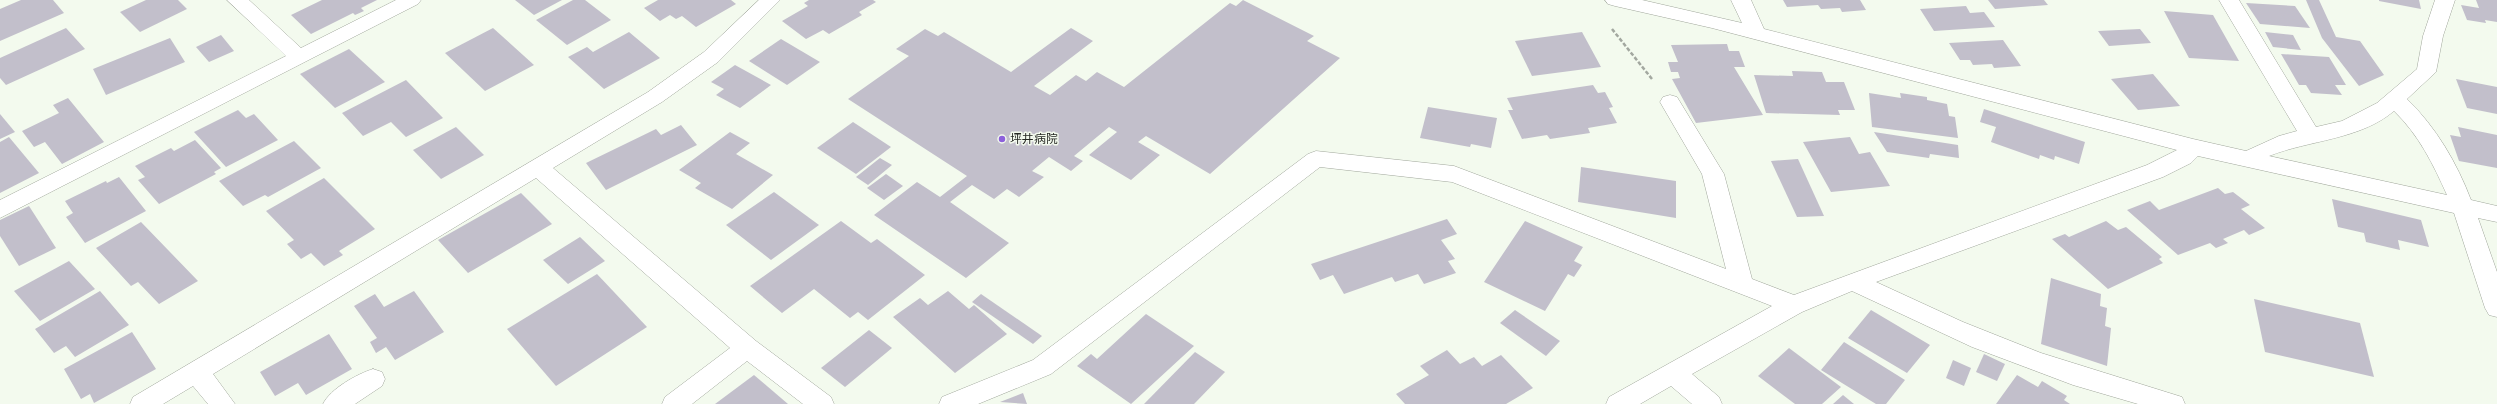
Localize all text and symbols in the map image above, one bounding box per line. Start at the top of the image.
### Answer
place label: 坪井病院 [1010,132,1058,146]
marker: 坪井病院 [997,134,1007,144]

